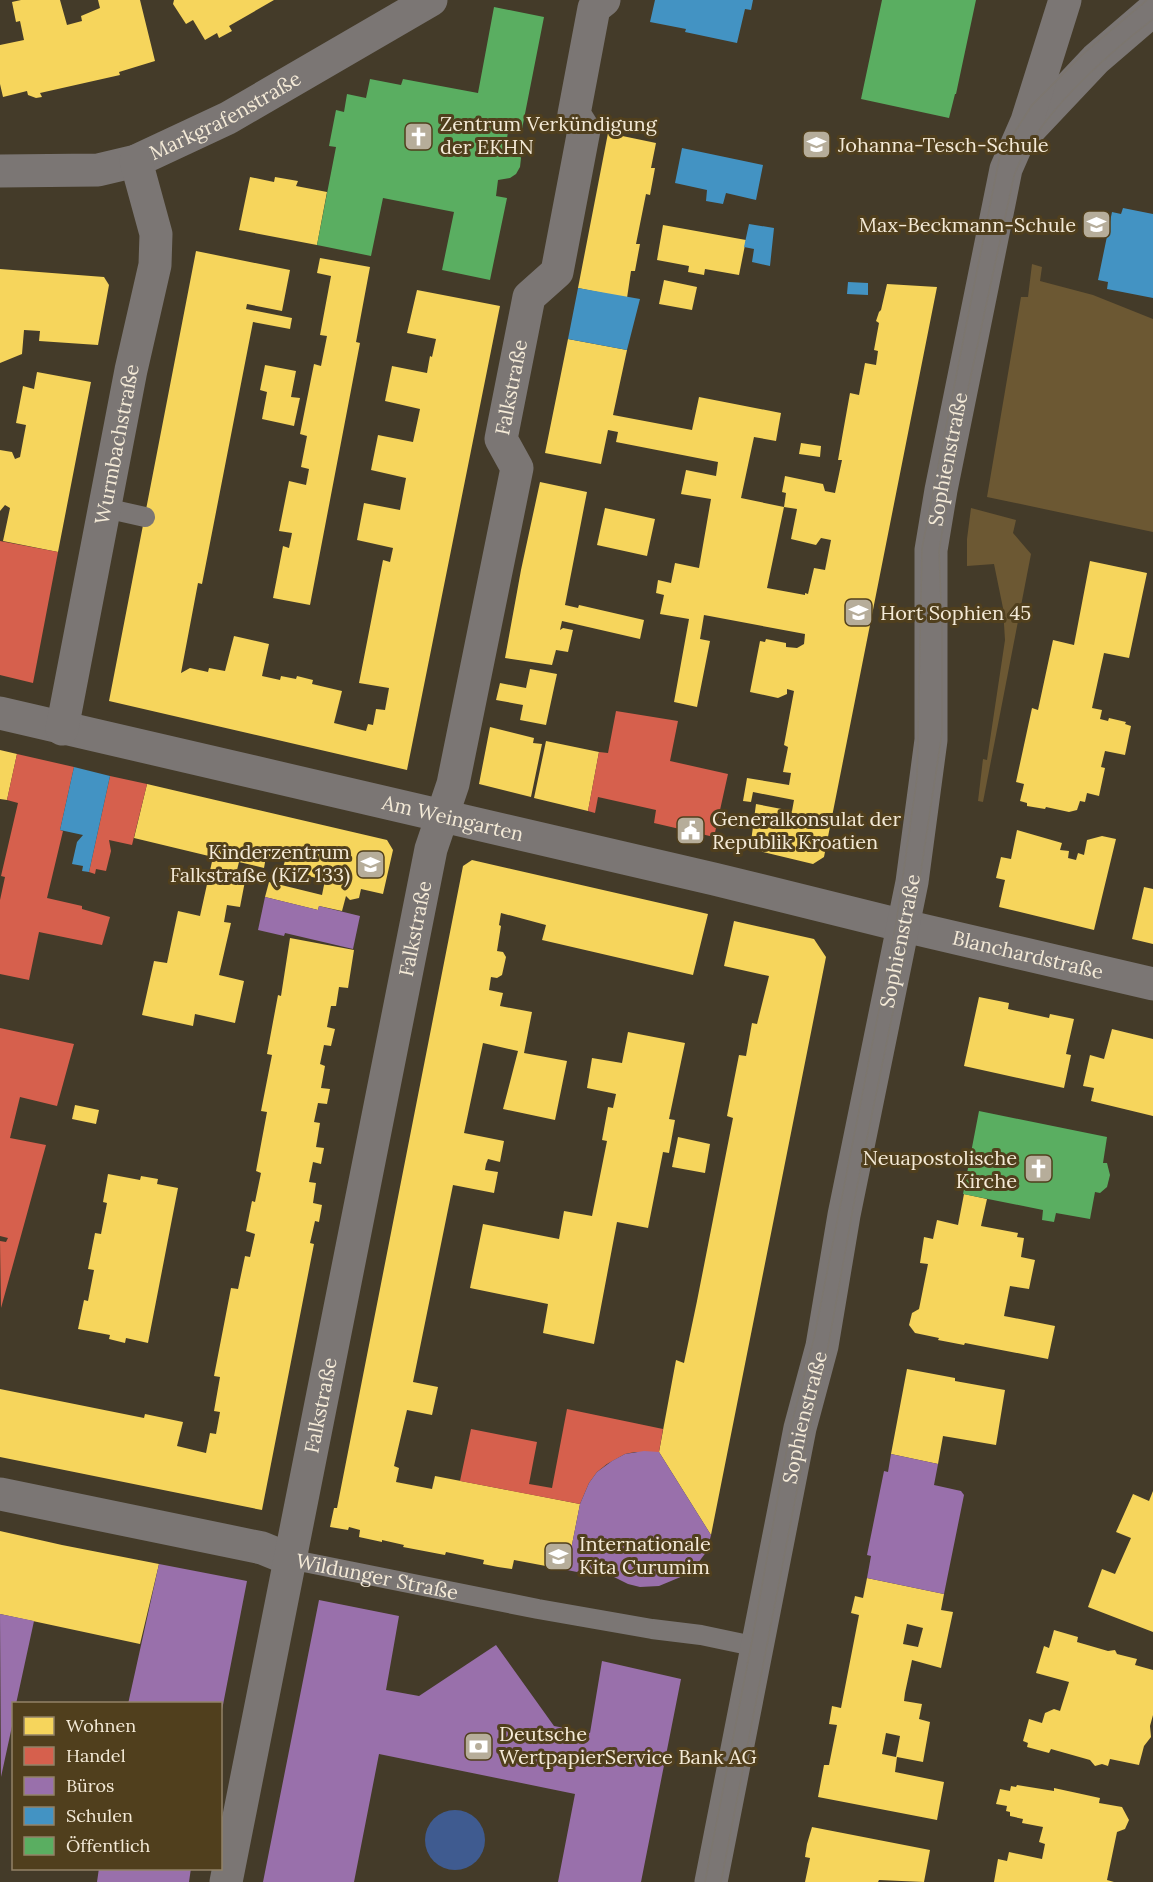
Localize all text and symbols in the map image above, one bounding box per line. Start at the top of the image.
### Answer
street label: Markgrafenstraße [145,65,305,165]
place label: Zentrum Verkündigung der EKHN [440,111,658,159]
church icon: Zentrum Verkündigung der EKHN [403,120,435,152]
school or university icon: Johanna-Tesch-Schule [801,129,833,161]
place label: Johanna-Tesch-Schule [837,132,1049,157]
school or university icon: Max-Beckmann-Schule [1081,209,1113,241]
place label: Max-Beckmann-Schule [859,212,1076,237]
street label: Falkstraße [489,337,532,437]
street label: Wurmbachstraße [89,361,144,526]
street label: Sophienstraße [922,390,973,528]
school or university icon: Hort Sophien 45 [843,597,875,629]
place label: Hort Sophien 45 [880,600,1031,625]
street label: Am Weingarten [379,789,526,846]
place label: Generalkonsulat der Republik Kroatien [712,806,901,854]
public building icon: Generalkonsulat der Republik Kroatien [675,814,707,846]
place label: Kinderzentrum Falkstraße (KiZ 133) [170,839,350,888]
school or university icon: Kinderzentrum Falkstraße (KiZ 133) [355,848,387,880]
street label: Sophienstraße [874,872,925,1010]
street label: Falkstraße [393,878,436,979]
street label: Blanchardstraße [950,925,1106,984]
place label: Neuapostolische Kirche [863,1145,1017,1193]
church icon: Neuapostolische Kirche [1022,1153,1054,1185]
street label: Sophienstraße [776,1348,832,1486]
street label: Falkstraße [298,1355,342,1455]
place label: Internationale Kita Curumim [579,1531,711,1579]
school or university icon: Internationale Kita Curumim [542,1540,574,1572]
street label: Wildunger Straße [294,1548,461,1605]
legend [12,1702,222,1870]
text: Wohnen [66,1714,136,1737]
place label: Deutsche WertpapierService Bank AG [499,1721,757,1769]
bank icon: Deutsche WertpapierService Bank AG [462,1730,494,1762]
text: Handel [66,1744,126,1767]
text: Büros [66,1774,114,1797]
text: Schulen [66,1804,133,1827]
text: Öffentlich [66,1834,151,1857]

